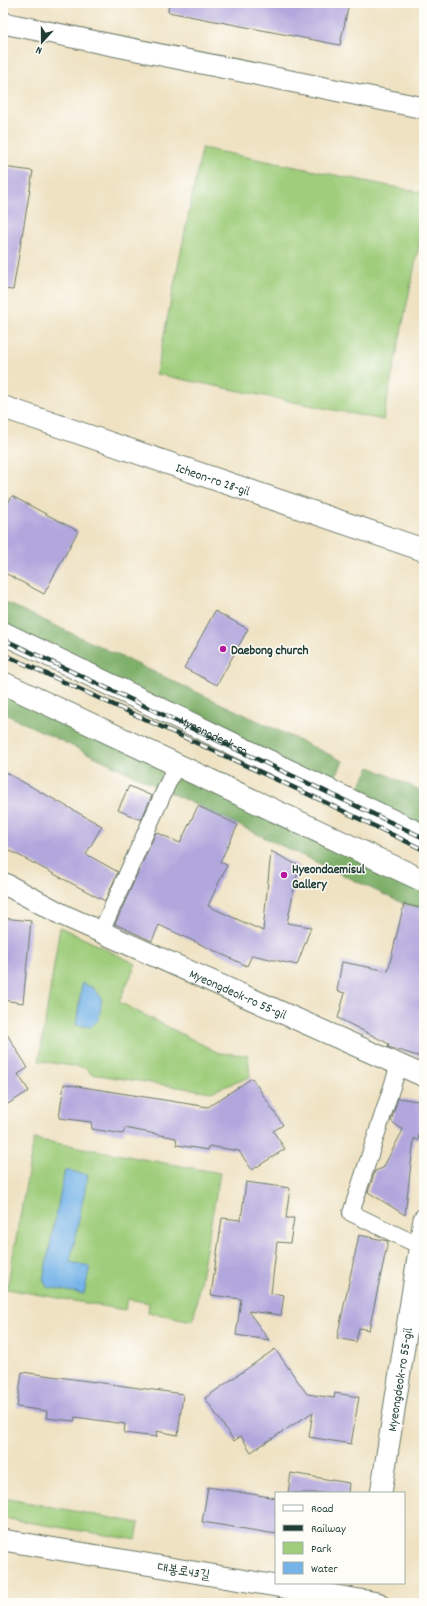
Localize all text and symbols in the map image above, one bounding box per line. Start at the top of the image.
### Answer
north arrow [22,22,62,62]
text: N [33,41,45,58]
street label: Icheon-ro 28-gil [173,459,252,502]
place label: Daebong church [231,642,308,661]
marker: Daebong church [218,644,228,654]
street label: Myeongdeok-ro [175,712,250,762]
place label: Hyeondaemisul Gallery [292,861,366,895]
marker: Hyeondaemisul Gallery [279,870,289,880]
street label: Myeongdeok-ro 55-gil [186,965,289,1026]
street label: Myeongdeok-ro 55-gil [384,1326,419,1433]
legend [275,1492,405,1584]
text: Road [311,1501,333,1518]
text: Railway [311,1521,347,1538]
text: Park [311,1541,332,1558]
street label: 대봉로43길 [156,1559,211,1586]
text: Water [311,1561,338,1578]

